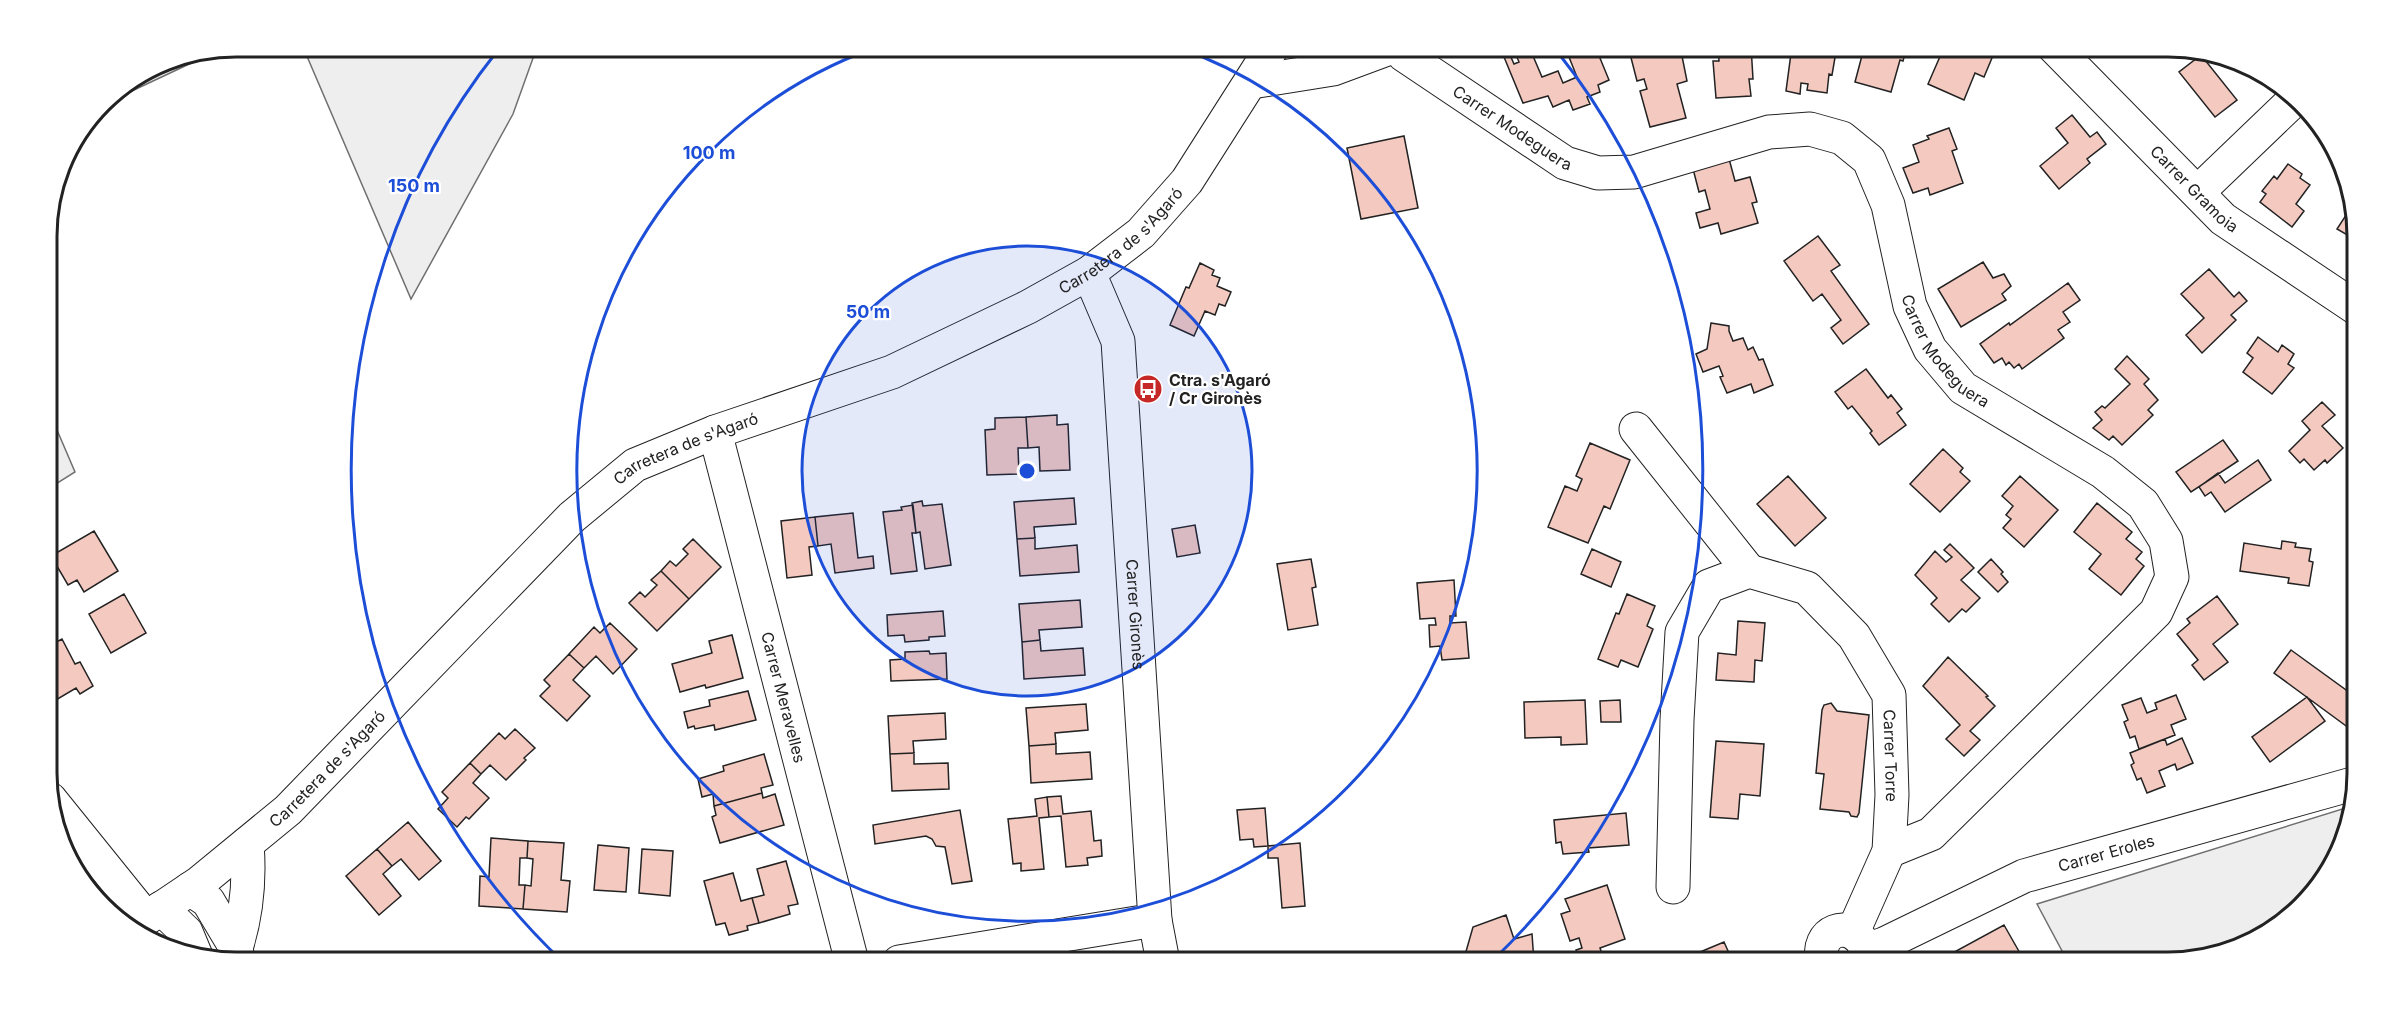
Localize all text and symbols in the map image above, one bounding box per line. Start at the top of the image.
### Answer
street label: Carrer Modeguera [1449,81,1574,174]
street label: Carrer Gramoia [2146,141,2242,236]
text: 100 m [683,142,735,163]
text: 150 m [388,175,440,196]
street label: Carretera de s'Agaró [1055,183,1187,298]
street label: Carrer Modeguera [1898,292,1993,412]
text: 50 m [846,301,890,322]
place label: Ctra. s'Agaró / Cr Gironès [1169,370,1271,408]
bus stop icon: Ctra. s'Agaró / Cr Gironès [1132,373,1164,405]
street label: Carretera de s'Agaró [609,408,761,489]
centre of rings [1017,461,1037,481]
street label: Carrer Gironès [1122,558,1149,671]
street label: Carrer Meravelles [757,630,810,765]
street label: Carretera de s'Agaró [265,706,389,831]
street label: Carrer Torre [1879,709,1902,802]
street label: Carrer Eroles [2056,830,2157,876]

